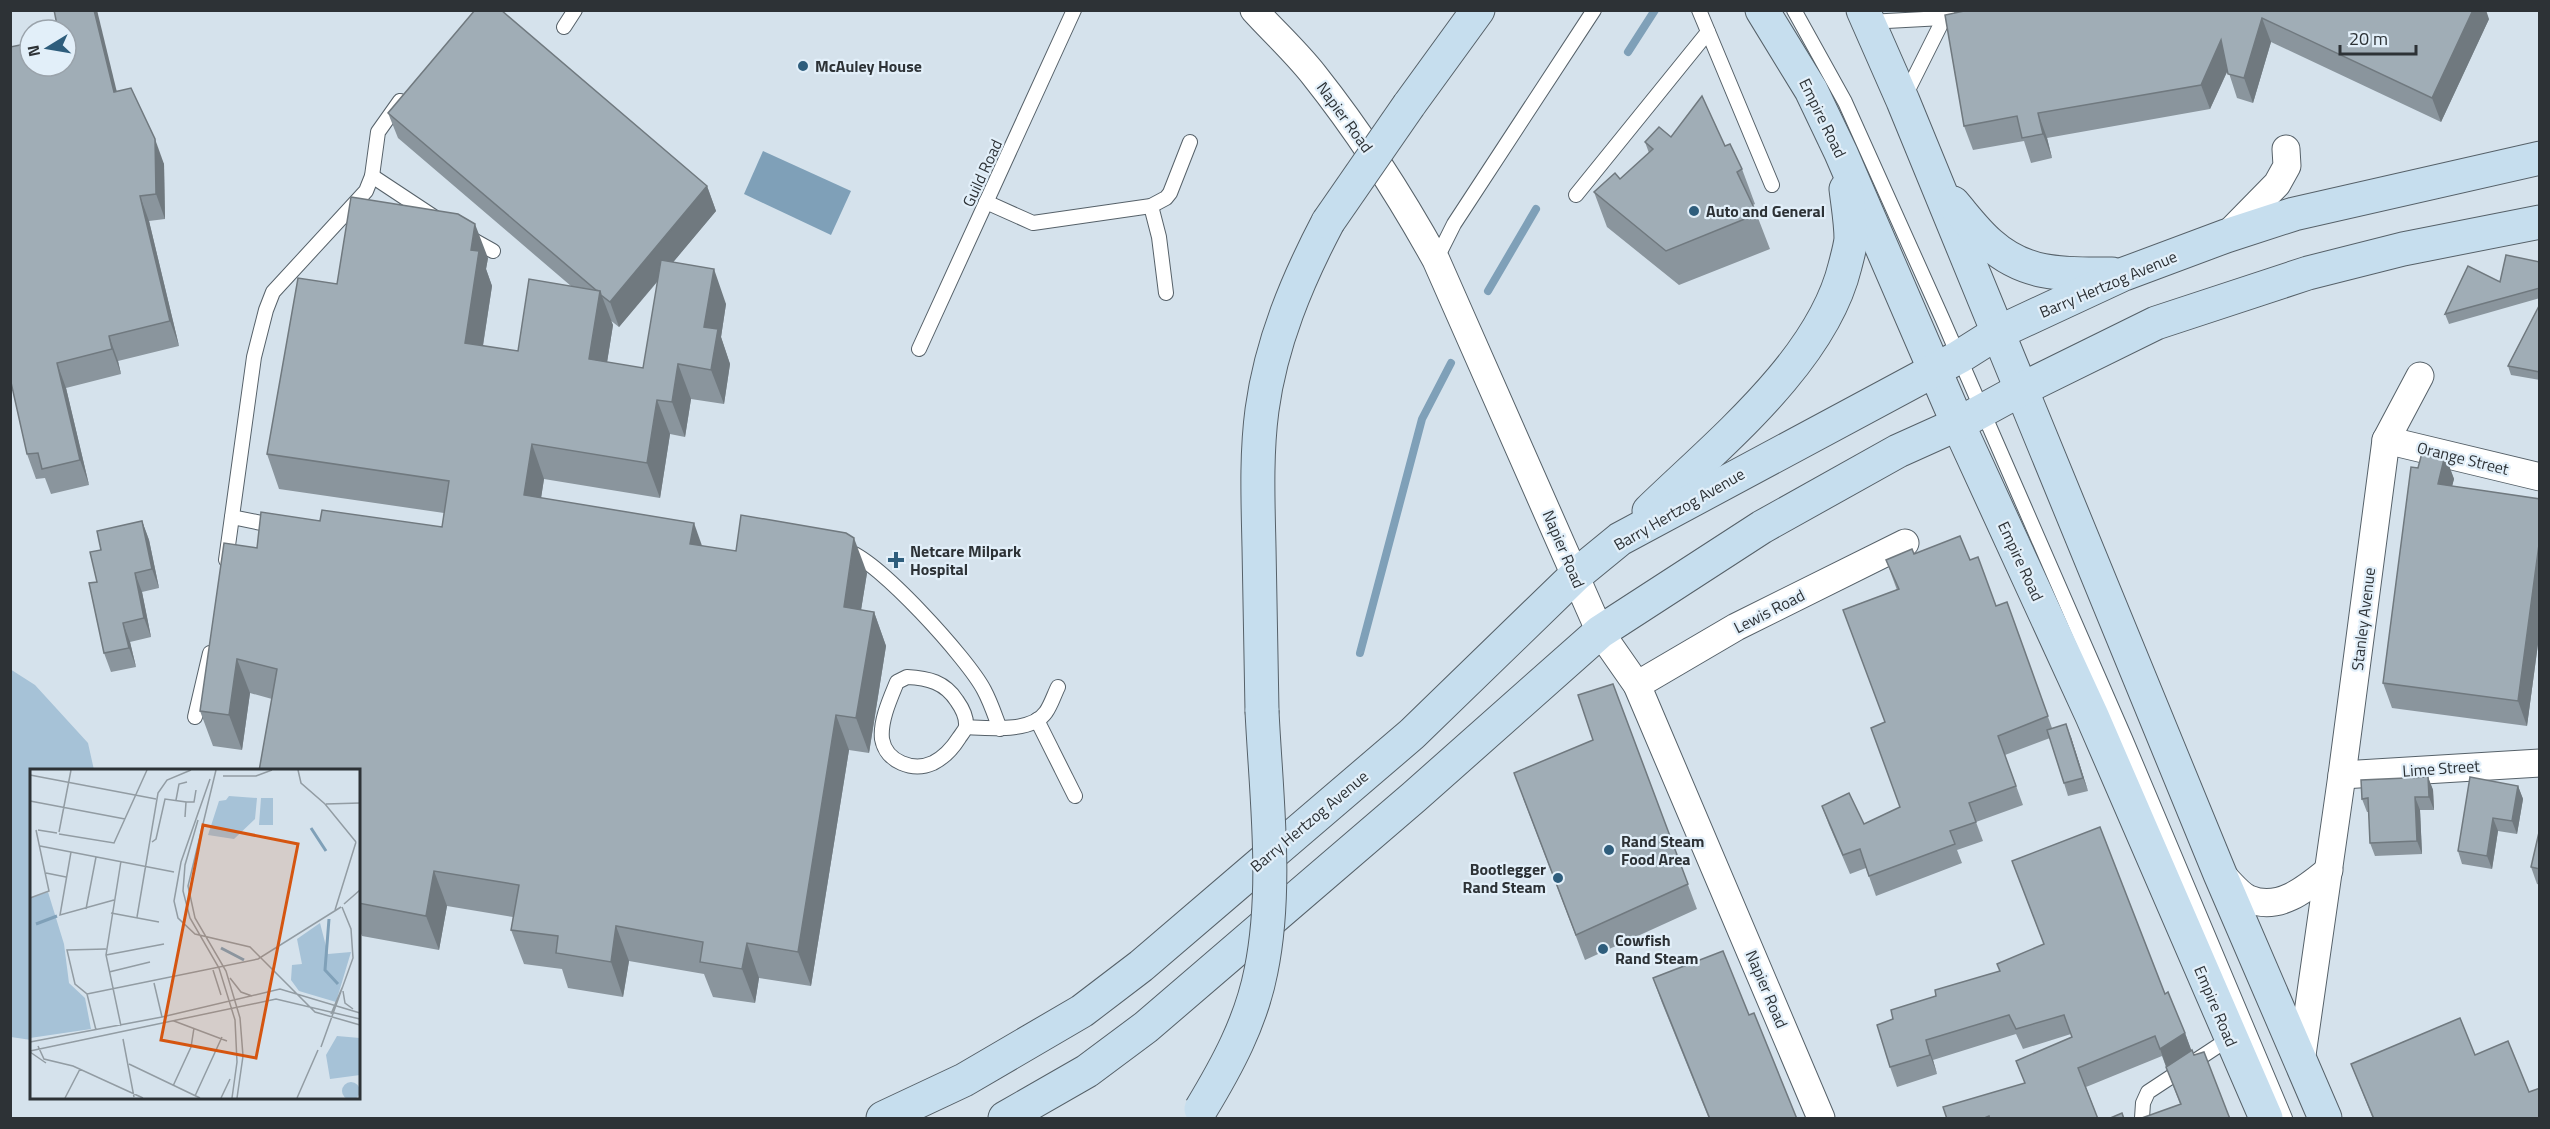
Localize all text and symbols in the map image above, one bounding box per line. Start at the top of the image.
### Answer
north arrow [18,18,78,78]
scale bar [2340,18,2416,56]
text: 20 m [2349,25,2388,52]
text: N [20,43,46,59]
place label: McAuley House [815,54,922,78]
marker: McAuley House [796,59,810,73]
street label: Empire Road [1793,74,1853,162]
street label: Napier Road [1311,77,1379,157]
street label: Guild Road [956,135,1008,211]
place label: Auto and General [1706,199,1825,223]
marker: Auto and General [1687,204,1701,218]
street label: Barry Hertzog Avenue [2035,244,2181,324]
street label: Orange Street [2415,435,2512,481]
street label: Barry Hertzog Avenue [1609,462,1749,556]
street label: Napier Road [1537,506,1591,592]
street label: Empire Road [1992,517,2050,605]
place label: Netcare Milpark Hospital [910,539,1022,581]
marker: Netcare Milpark Hospital [887,551,905,569]
street label: Stanley Avenue [2345,566,2381,672]
street label: Lewis Road [1729,583,1809,639]
street label: Lime Street [2402,753,2481,783]
street label: Barry Hertzog Avenue [1245,764,1373,878]
inset map [30,769,360,1099]
place label: Rand Steam Food Area [1621,829,1704,871]
marker: Rand Steam Food Area [1602,843,1616,857]
place label: Bootlegger Rand Steam [1463,857,1546,899]
marker: Bootlegger Rand Steam [1551,871,1565,885]
place label: Cowfish Rand Steam [1615,928,1698,970]
marker: Cowfish Rand Steam [1596,942,1610,956]
street label: Napier Road [1740,946,1794,1032]
street label: Empire Road [2188,962,2244,1050]

